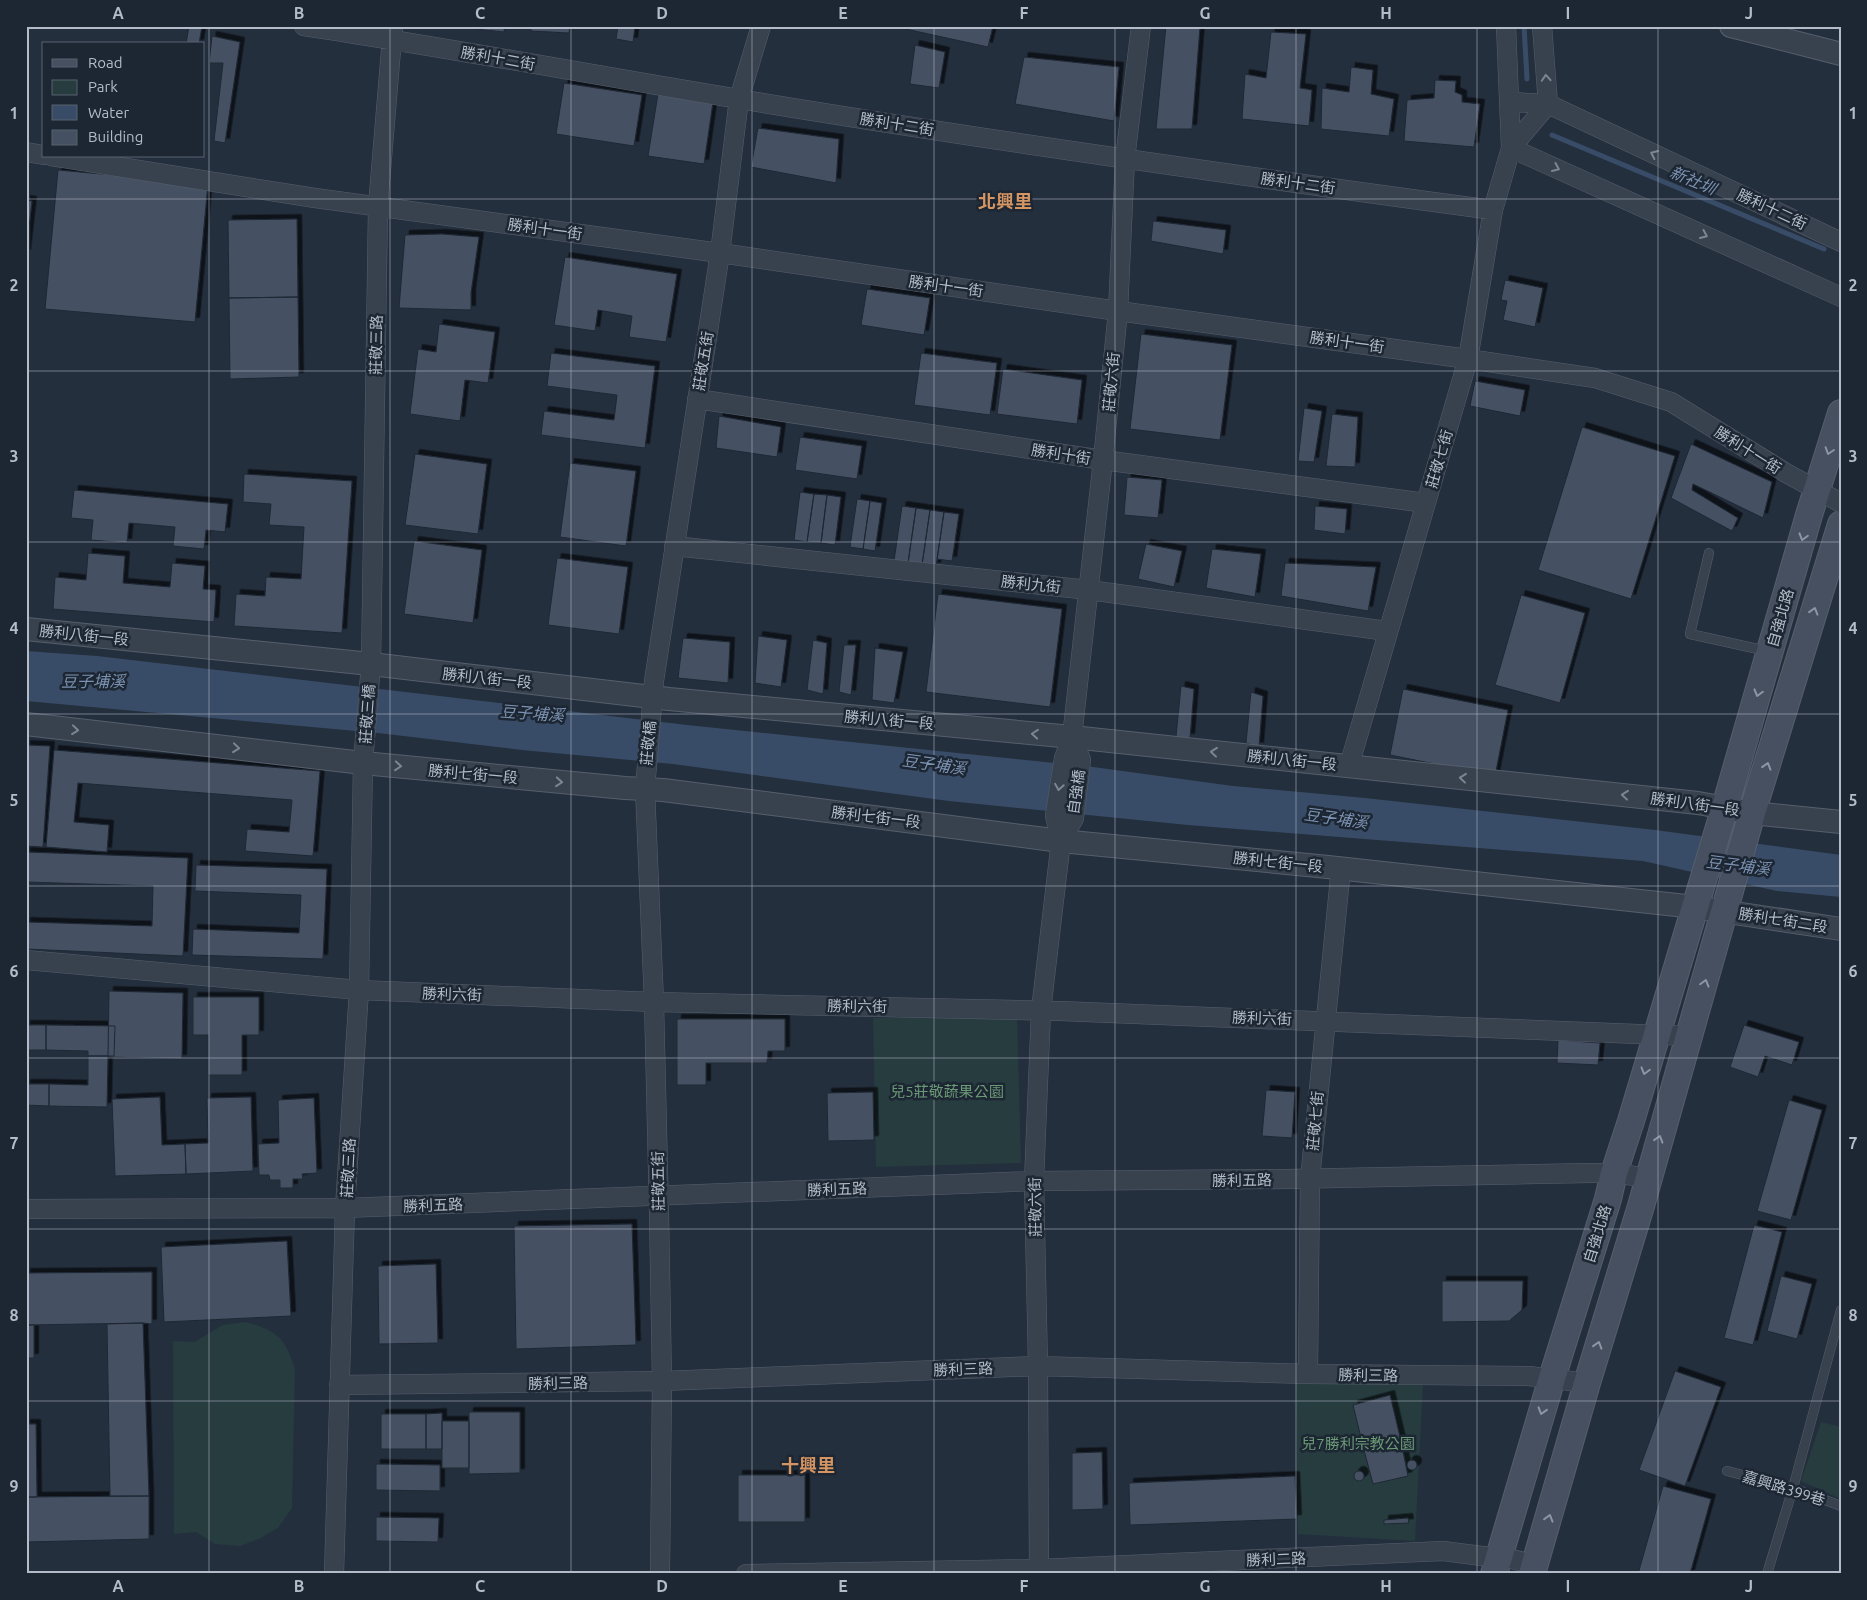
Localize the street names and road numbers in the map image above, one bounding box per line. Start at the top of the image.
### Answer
street label: 勝利十二街 [460,43,536,73]
street label: 勝利十二街 [859,110,935,138]
street label: 勝利十二街 [1260,169,1336,197]
street label: 勝利十二街 [1734,185,1810,233]
street label: 勝利十一街 [507,215,583,243]
street label: 勝利十一街 [908,272,984,300]
street label: 莊敬三路 [367,315,385,375]
street label: 勝利十一街 [1309,328,1385,356]
street label: 莊敬五街 [690,330,716,392]
street label: 莊敬六街 [1100,351,1122,413]
street label: 勝利十一街 [1712,423,1784,477]
street label: 莊敬七街 [1423,428,1455,490]
street label: 勝利十街 [1030,441,1092,467]
street label: 勝利九街 [1000,572,1062,596]
street label: 自強北路 [1764,587,1796,649]
street label: 勝利八街一段 [38,622,130,648]
street label: 勝利八街一段 [441,665,533,691]
street label: 莊敬三橋 [356,683,378,745]
street label: 勝利八街一段 [843,708,935,732]
street label: 莊敬橋 [638,720,658,766]
street label: 勝利八街一段 [1246,747,1338,773]
street label: 勝利七街一段 [427,762,519,786]
street label: 自強橋 [1064,769,1088,815]
street label: 勝利八街一段 [1649,789,1741,819]
street label: 勝利七街一段 [830,803,922,831]
street label: 勝利七街一段 [1232,849,1324,875]
street label: 勝利七街二段 [1737,905,1829,935]
street label: 勝利六街 [422,984,482,1004]
street label: 勝利六街 [827,997,887,1015]
street label: 勝利六街 [1232,1008,1292,1028]
street label: 莊敬七街 [1304,1090,1326,1152]
street label: 莊敬三路 [338,1138,358,1198]
street label: 莊敬五街 [649,1151,667,1211]
street label: 勝利五路 [1212,1171,1272,1189]
street label: 莊敬六街 [1026,1177,1044,1237]
street label: 勝利五路 [807,1179,867,1199]
street label: 勝利五路 [403,1195,463,1215]
street label: 自強北路 [1580,1203,1614,1265]
street label: 勝利三路 [933,1359,993,1379]
street label: 勝利三路 [1338,1366,1398,1384]
street label: 勝利三路 [528,1374,588,1392]
street label: 嘉興路399巷 [1741,1467,1827,1509]
street label: 勝利二路 [1246,1549,1306,1569]

